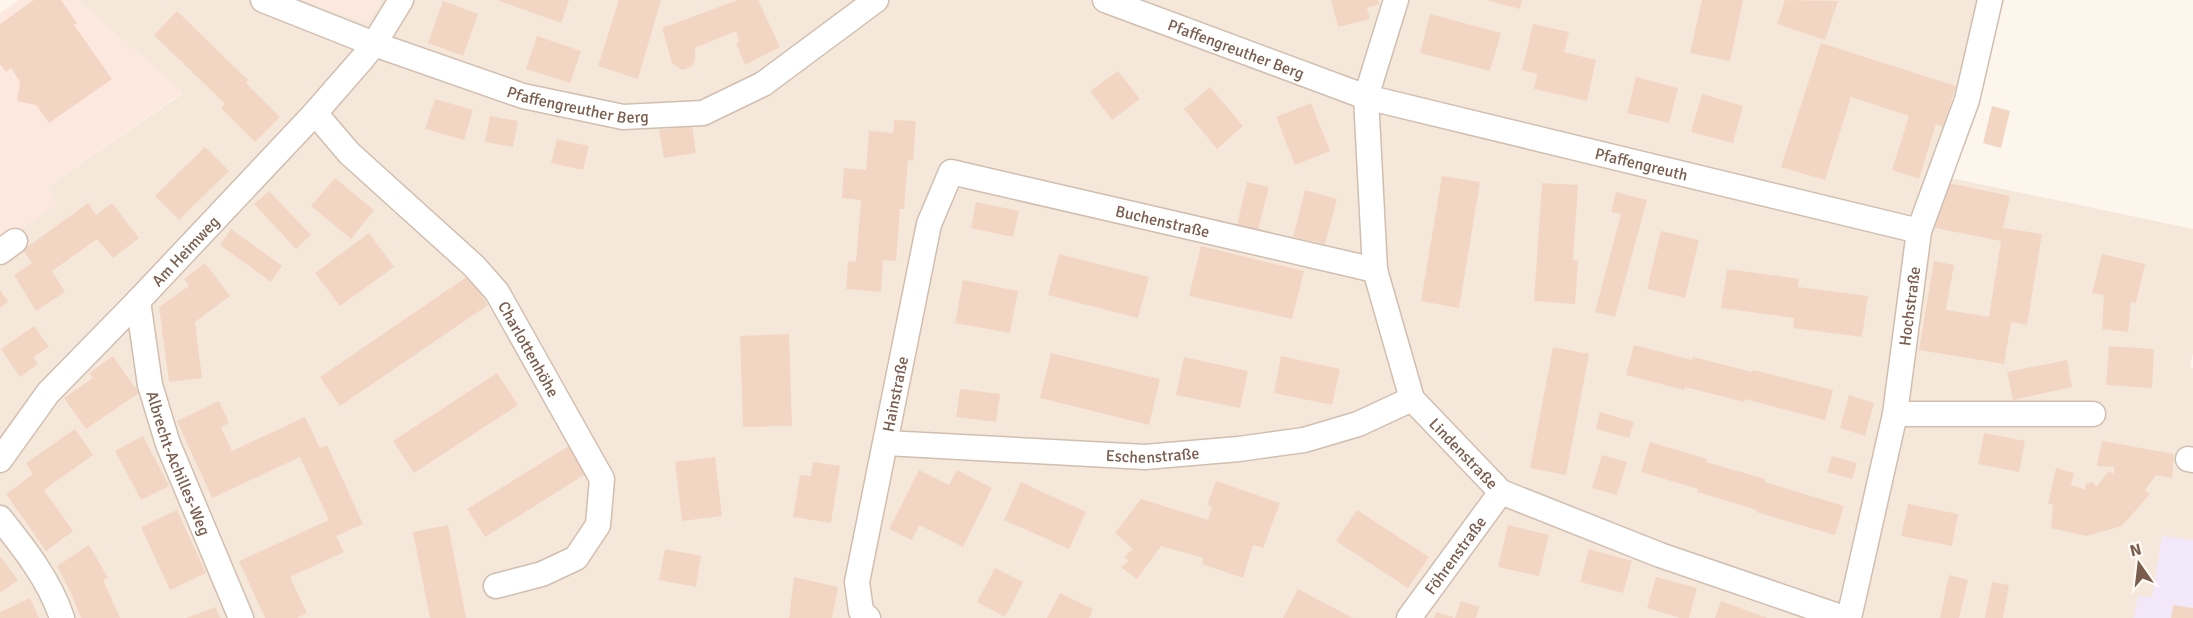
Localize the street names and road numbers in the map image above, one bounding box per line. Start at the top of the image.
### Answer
street label: Pfaffengreuther Berg [1165,15,1307,84]
street label: Pfaffengreuther Berg [504,82,649,128]
street label: Pfaffengreuth [1593,144,1690,186]
street label: Buchenstraße [1113,201,1211,242]
street label: Am Heimweg [148,212,224,291]
street label: Hochstraße [1895,265,1925,347]
street label: Charlottenhöhe [493,298,563,401]
street label: Hainstraße [878,355,913,434]
street label: Albrecht-Achilles-Weg [141,389,214,539]
street label: Lindenstraße [1424,414,1502,494]
street label: Eschenstraße [1105,443,1200,468]
street label: Föhrenstraße [1421,513,1491,599]

